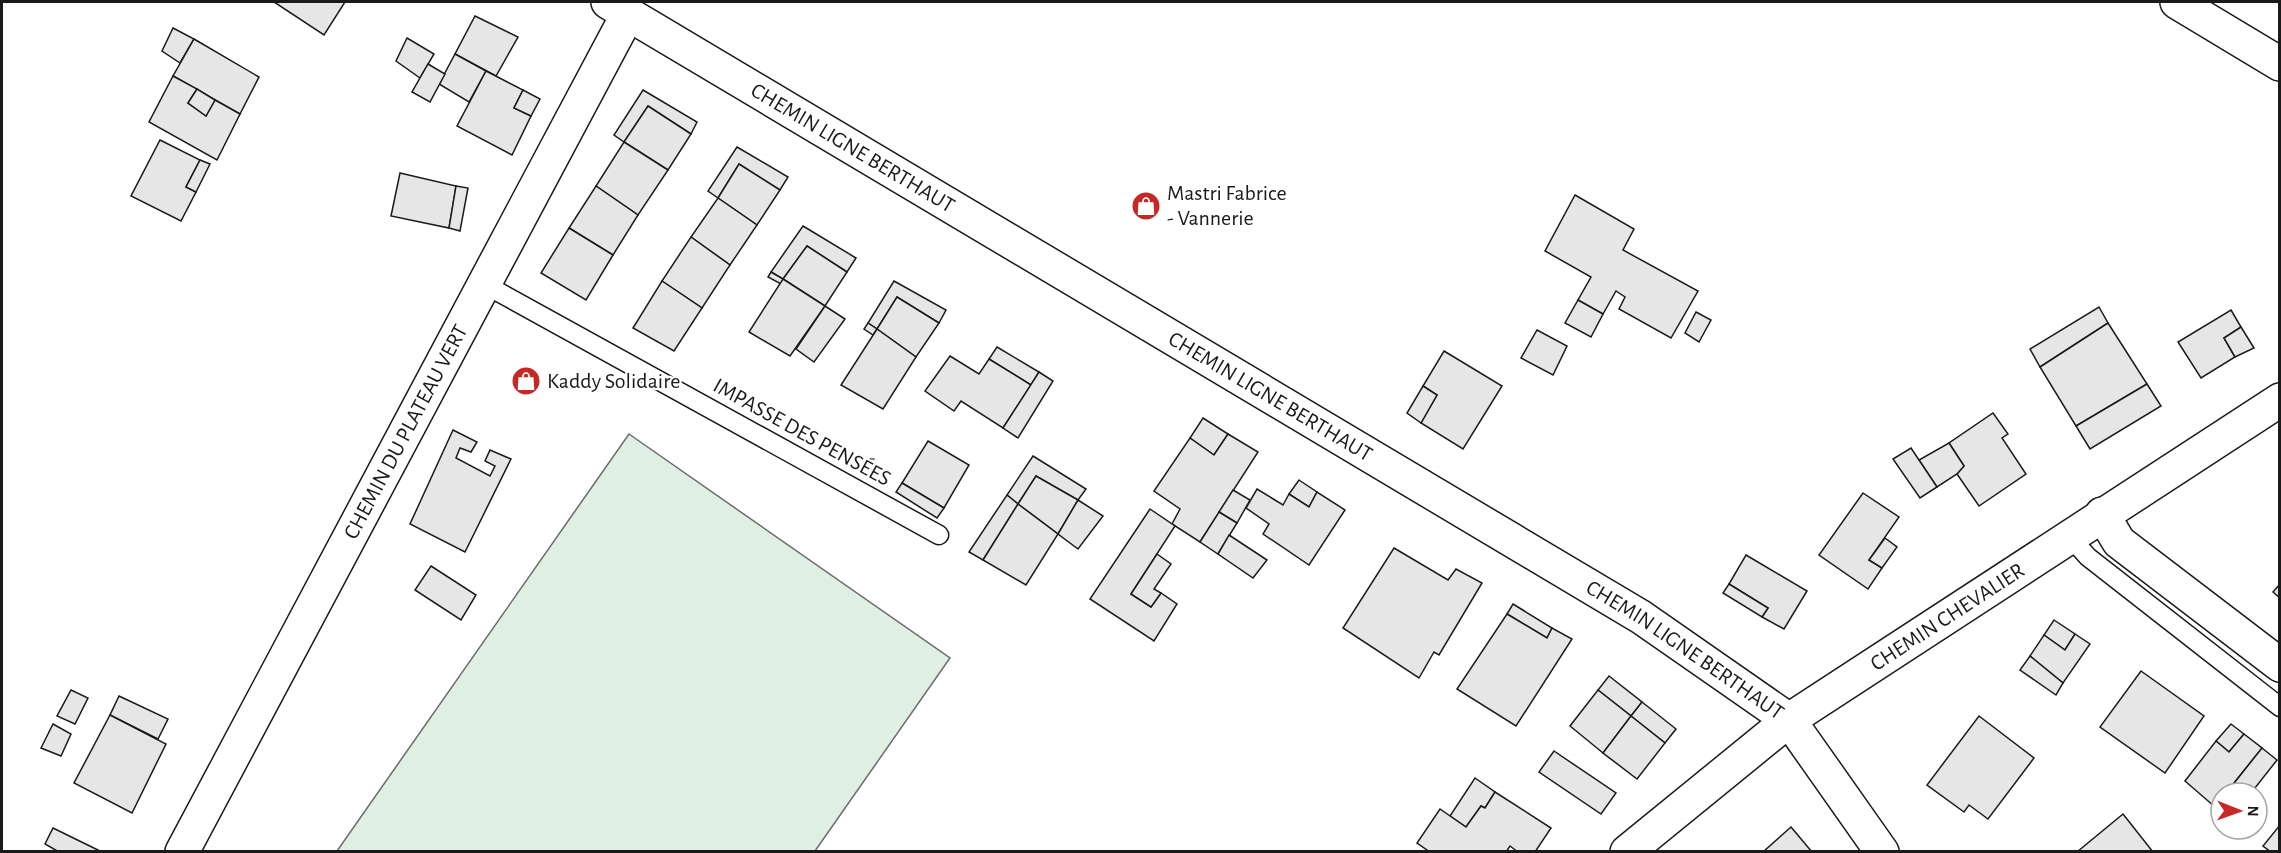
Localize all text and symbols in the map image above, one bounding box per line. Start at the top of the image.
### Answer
street label: CHEMIN LIGNE BERTHAUT [747,79,959,217]
place label: Mastri Fabrice - Vannerie [1167,182,1287,229]
shop icon: Mastri Fabrice - Vannerie [1130,190,1162,222]
street label: CHEMIN DU PLATEAU VERT [340,321,472,543]
street label: CHEMIN LIGNE BERTHAUT [1165,327,1376,466]
shop icon: Kaddy Solidaire [510,365,542,397]
place label: Kaddy Solidaire [547,370,680,392]
street label: IMPASSE DES PENSÉES [710,373,895,490]
street label: CHEMIN CHEVALIER [1866,559,2028,675]
street label: CHEMIN LIGNE BERTHAUT [1582,576,1788,724]
north arrow [2209,781,2269,841]
text: N [2245,806,2261,817]

